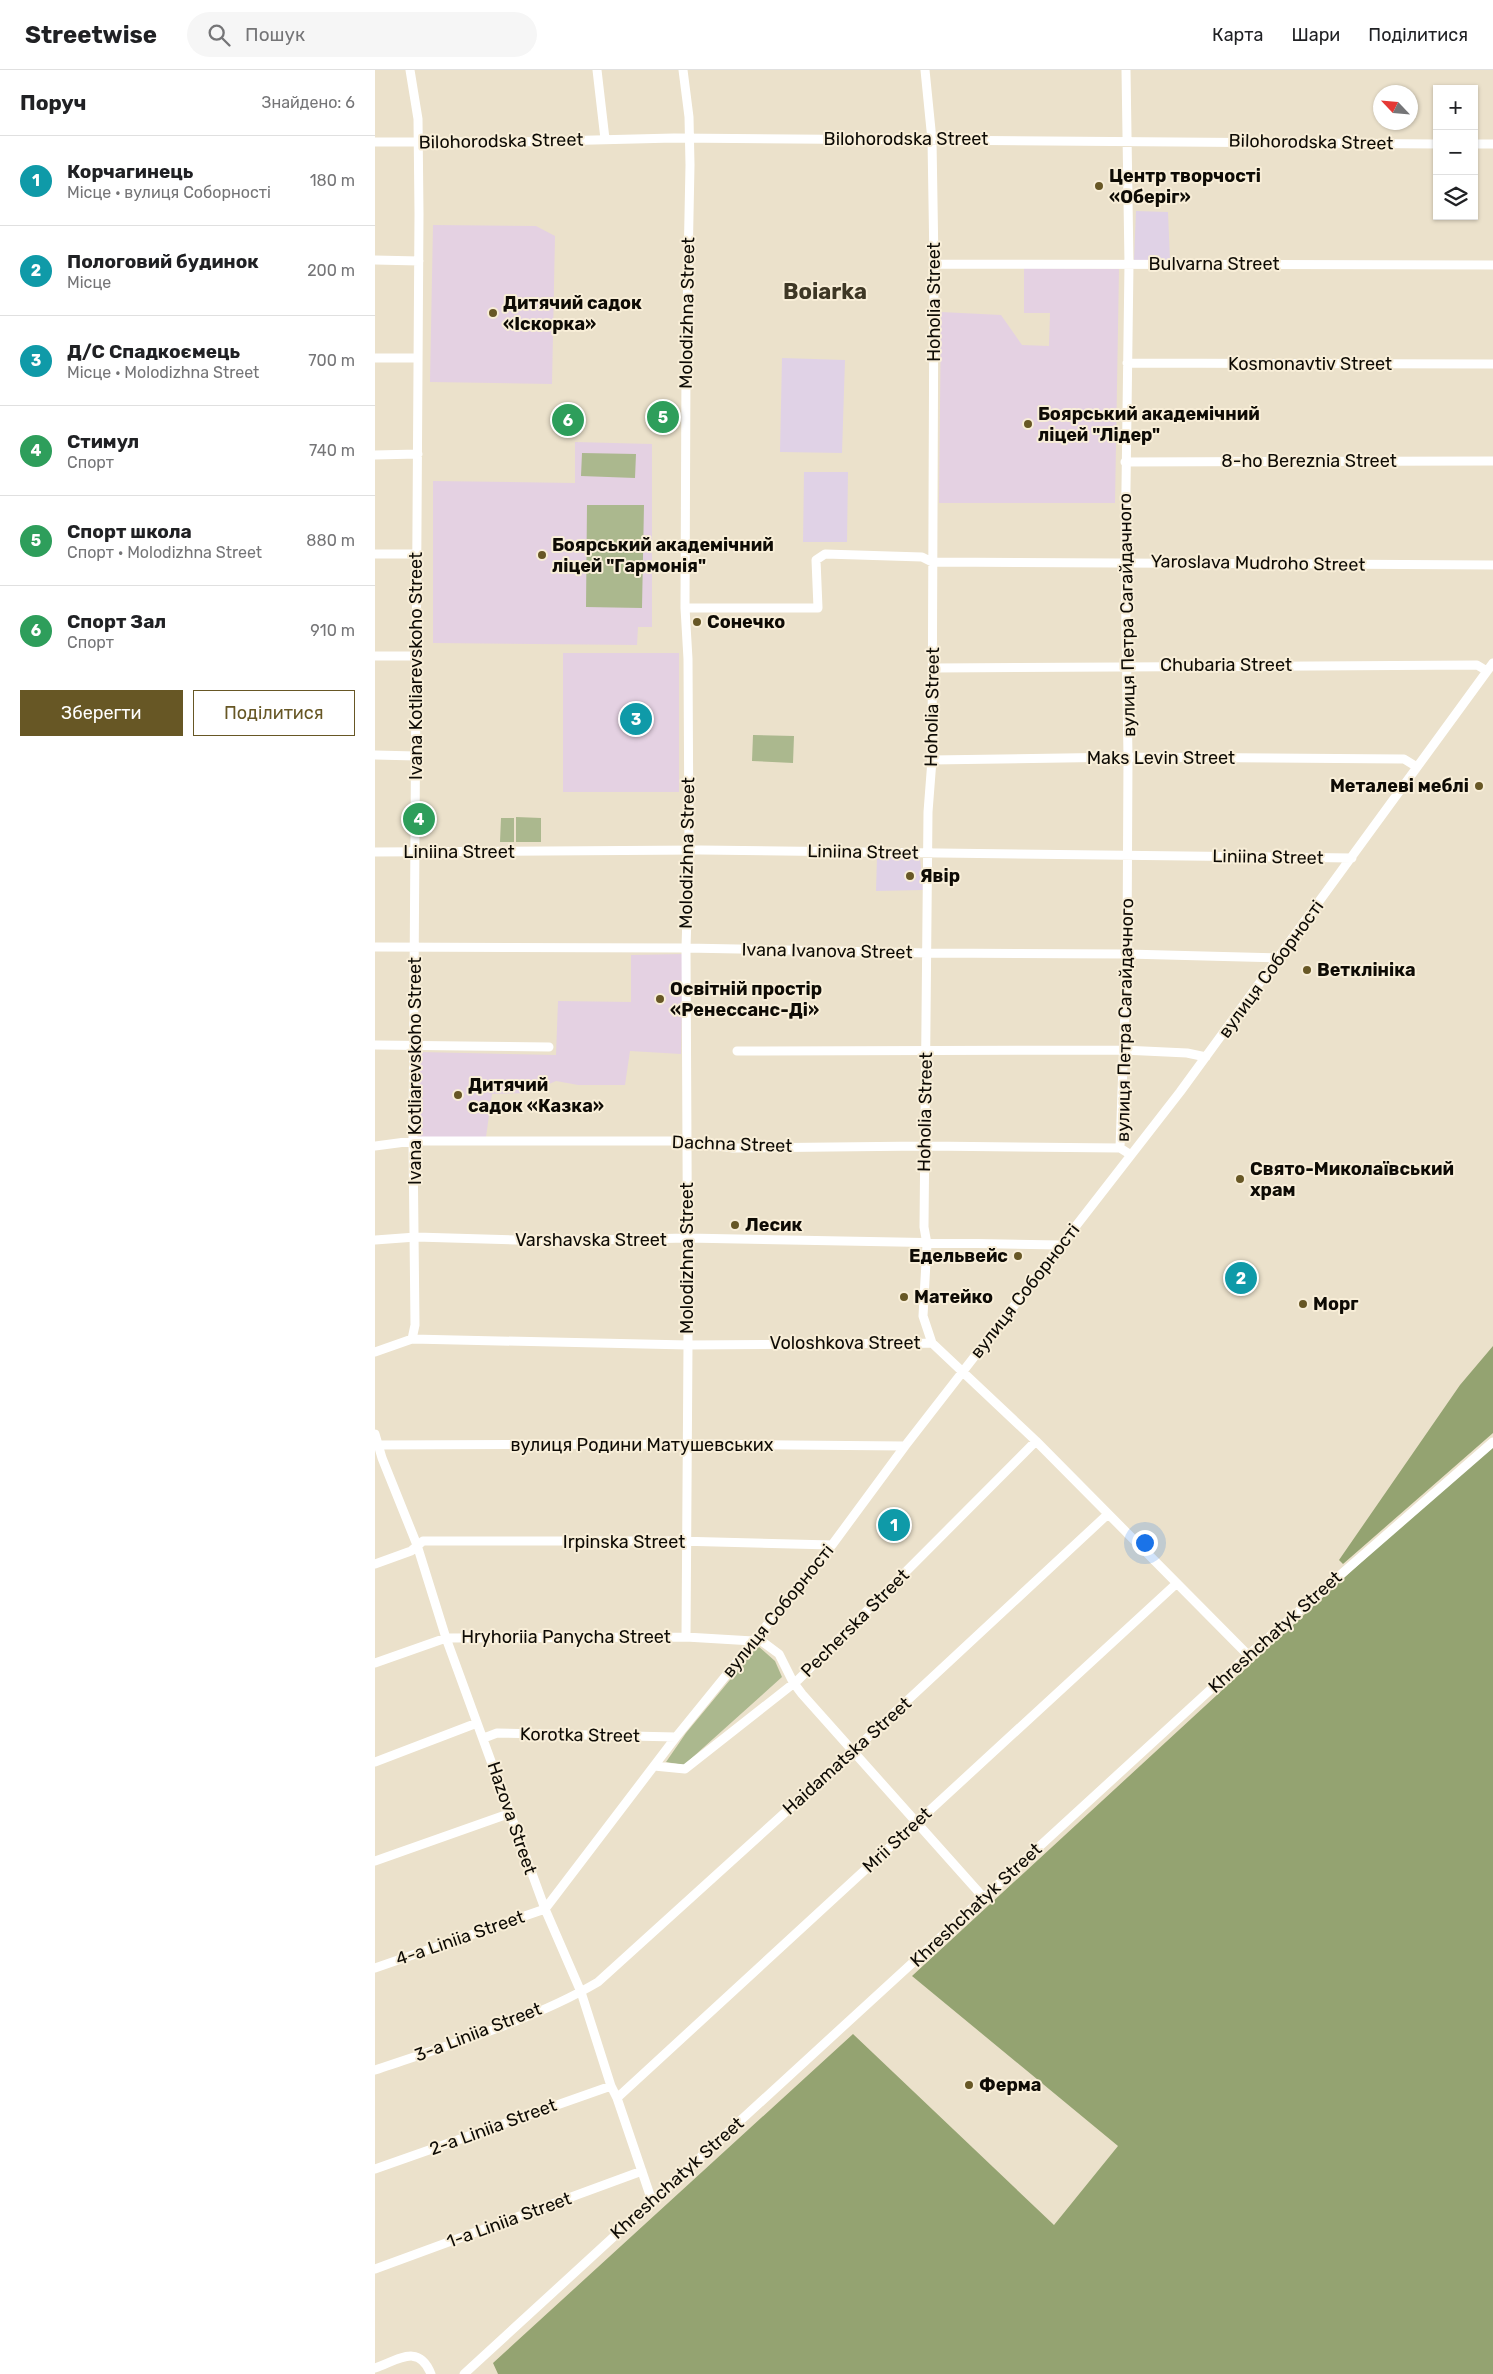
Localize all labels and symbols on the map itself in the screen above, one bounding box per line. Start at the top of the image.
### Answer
north arrow [1373,85,1418,130]
street label: Bilohorodska Street [824,128,988,150]
street label: Bilohorodska Street [418,129,584,153]
street label: Bilohorodska Street [1228,130,1394,154]
place label: Центр творчості «Оберіг» [1109,165,1261,208]
marker: Центр творчості «Оберіг» [1093,180,1105,192]
street label: Molodizhna Street [675,237,699,389]
street label: Hoholia Street [923,242,945,362]
street label: Bulvarna Street [1149,253,1279,275]
district label: Boiarka [783,278,867,305]
place label: Дитячий садок «Іскорка» [503,292,642,335]
marker: Дитячий садок «Іскорка» [487,307,499,319]
street label: Kosmonavtiv Street [1228,353,1392,375]
pin: 5 [647,398,679,436]
pin: 6 [552,401,584,439]
place label: Боярський академічний ліцей "Лідер" [1038,403,1260,446]
marker: Боярський академічний ліцей "Лідер" [1022,418,1034,430]
street label: 8-ho Bereznia Street [1221,450,1397,472]
street label: вулиця Петра Сагайдачного [1114,493,1140,737]
place label: Боярський академічний ліцей "Гармонія" [552,534,774,577]
marker: Боярський академічний ліцей "Гармонія" [536,549,548,561]
street label: Yaroslava Mudroho Street [1150,550,1366,576]
street label: Ivana Kotliarevskoho Street [405,552,427,780]
place label: Сонечко [707,611,785,633]
marker: Сонечко [691,616,703,628]
street label: Hoholia Street [920,647,944,767]
street label: Chubaria Street [1160,654,1292,676]
pin: 3 [620,700,652,738]
street label: Maks Levin Street [1087,747,1235,769]
place label: Металеві меблі [1330,775,1469,797]
street label: Molodizhna Street [675,777,699,929]
marker: Металеві меблі [1473,780,1485,792]
pin: 4 [403,800,435,838]
street label: Liniina Street [807,840,919,864]
street label: Liniina Street [403,841,515,863]
street label: Liniina Street [1212,845,1324,869]
place label: Явір [920,865,960,887]
marker: Явір [904,870,916,882]
street label: вулиця Соборності [1214,896,1328,1042]
street label: вулиця Петра Сагайдачного [1112,898,1138,1142]
street label: Ivana Ivanova Street [741,939,913,963]
street label: Ivana Kotliarevskoho Street [404,957,426,1185]
place label: Ветклініка [1317,959,1416,981]
marker: Ветклініка [1301,964,1313,976]
place label: Освітній простір «Ренессанс-Ді» [670,978,822,1021]
marker: Освітній простір «Ренессанс-Ді» [654,993,666,1005]
street label: Hoholia Street [913,1052,937,1172]
place label: Дитячий садок «Казка» [468,1074,604,1117]
marker: Дитячий садок «Казка» [452,1089,464,1101]
street label: Dachna Street [671,1131,793,1157]
place label: Свято-Миколаївський храм [1250,1158,1454,1201]
marker: Свято-Миколаївський храм [1234,1173,1246,1185]
street label: Molodizhna Street [676,1182,698,1334]
place label: Лесик [745,1214,803,1236]
marker: Лесик [729,1219,741,1231]
street label: вулиця Соборності [966,1219,1084,1363]
street label: Varshavska Street [515,1229,667,1251]
place label: Едельвейс [909,1245,1008,1267]
marker: Едельвейс [1012,1250,1024,1262]
pin: 2 [1225,1259,1257,1297]
place label: Матейко [914,1286,993,1308]
marker: Матейко [898,1291,910,1303]
place label: Морг [1313,1293,1359,1315]
marker: Морг [1297,1298,1309,1310]
street label: Voloshkova Street [770,1332,920,1354]
street label: вулиця Родини Матушевських [510,1434,774,1456]
pin: 1 [878,1506,910,1544]
your location [1132,1530,1158,1556]
street label: Irpinska Street [563,1531,685,1553]
street label: вулиця Соборності [718,1540,838,1682]
street label: Pecherska Street [796,1564,914,1682]
street label: Khreshchatyk Street [1204,1566,1346,1698]
street label: Hryhoriia Panycha Street [461,1626,671,1648]
street label: Haidamatska Street [778,1693,916,1819]
street label: Korotka Street [520,1723,640,1747]
street label: Hazova Street [482,1759,542,1877]
street label: Mrii Street [858,1803,936,1877]
street label: Khreshchatyk Street [906,1838,1046,1972]
street label: 4-a Liniia Street [393,1906,527,1970]
street label: 3-a Liniia Street [411,1998,545,2066]
place label: Ферма [979,2074,1041,2096]
marker: Ферма [963,2079,975,2091]
street label: 2-a Liniia Street [427,2094,559,2160]
street label: Khreshchatyk Street [606,2112,748,2244]
street label: 1-a Liniia Street [444,2187,574,2253]

